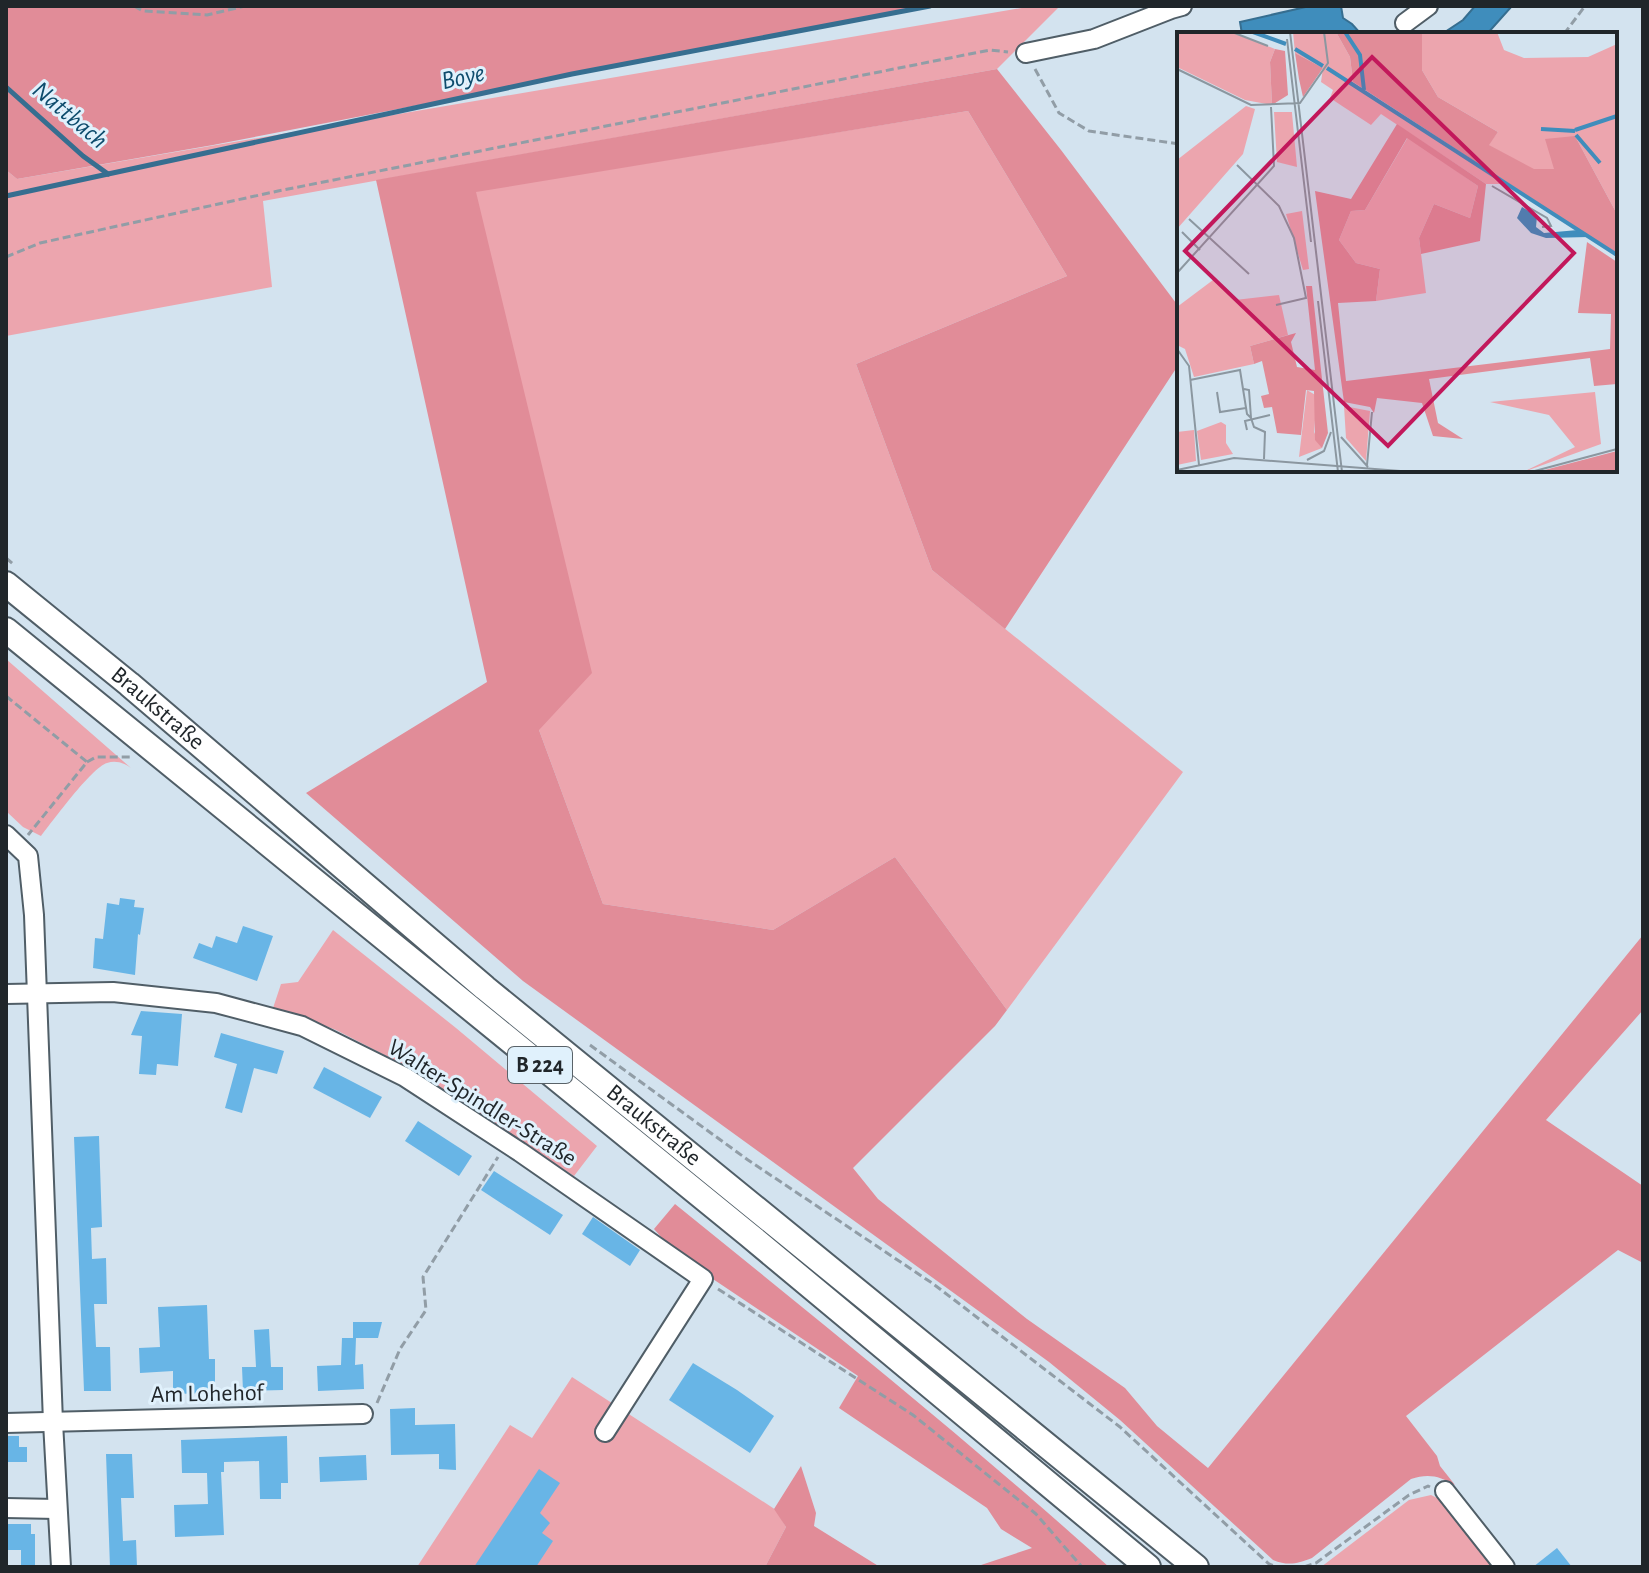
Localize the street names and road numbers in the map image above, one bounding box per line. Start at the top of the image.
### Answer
street label: Braukstraße [106,662,209,754]
street label: Walter-Spindler-Straße [384,1035,580,1171]
road number: B 224 [508,1047,572,1083]
street label: Braukstraße [602,1080,705,1171]
street label: Am Lohehof [150,1381,265,1407]

